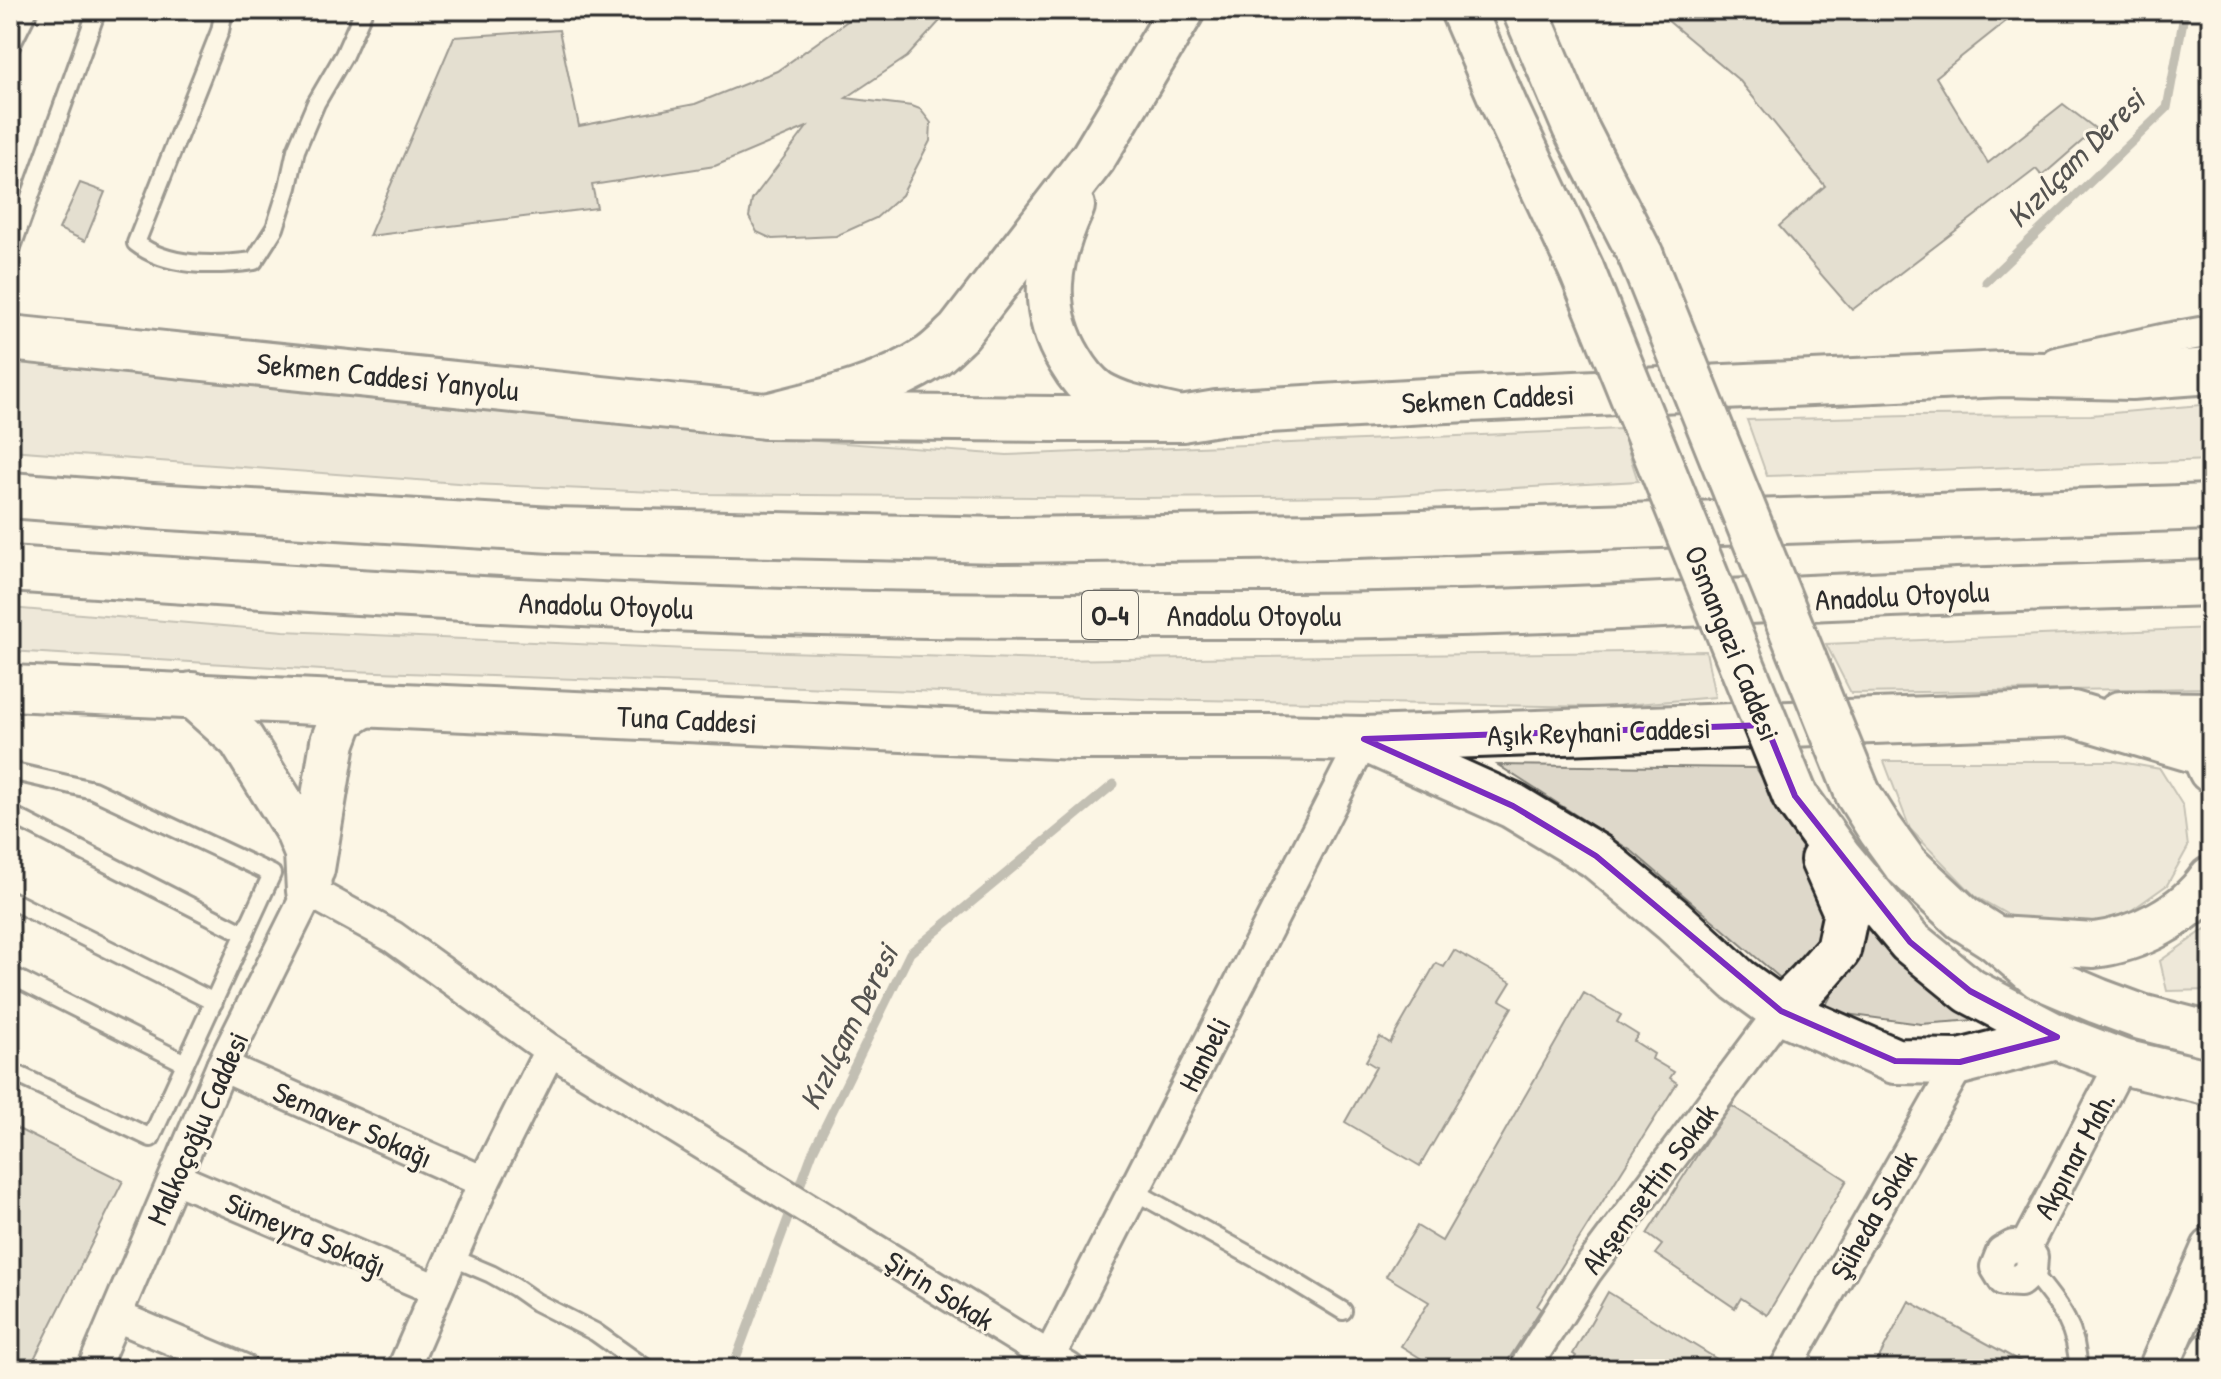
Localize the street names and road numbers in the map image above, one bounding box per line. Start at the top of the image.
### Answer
street label: Sekmen Caddesi Yanyolu [255,342,521,410]
street label: Sekmen Caddesi [1401,374,1575,422]
street label: Osmangazi Caddesi [1676,539,1790,747]
street label: Anadolu Otoyolu [1814,570,1990,620]
street label: Anadolu Otoyolu [518,582,694,628]
road number: O-4 [1082,591,1138,639]
street label: Anadolu Otoyolu [1167,595,1341,635]
street label: Tuna Caddesi [616,695,758,743]
street label: Aşık Reyhani Caddesi [1486,707,1712,755]
street label: Hanbeli [1168,1010,1240,1098]
street label: Malkoçoğlu Caddesi [136,1025,258,1231]
street label: Semaver Sokağı [267,1071,439,1177]
street label: Akpınar Mah. [2024,1084,2124,1226]
street label: Akşemsettin Sokak [1571,1094,1727,1282]
street label: Şüheda Sokak [1820,1143,1926,1287]
street label: Sümeyra Sokağı [219,1182,393,1286]
street label: Şirin Sokak [878,1241,1002,1339]

